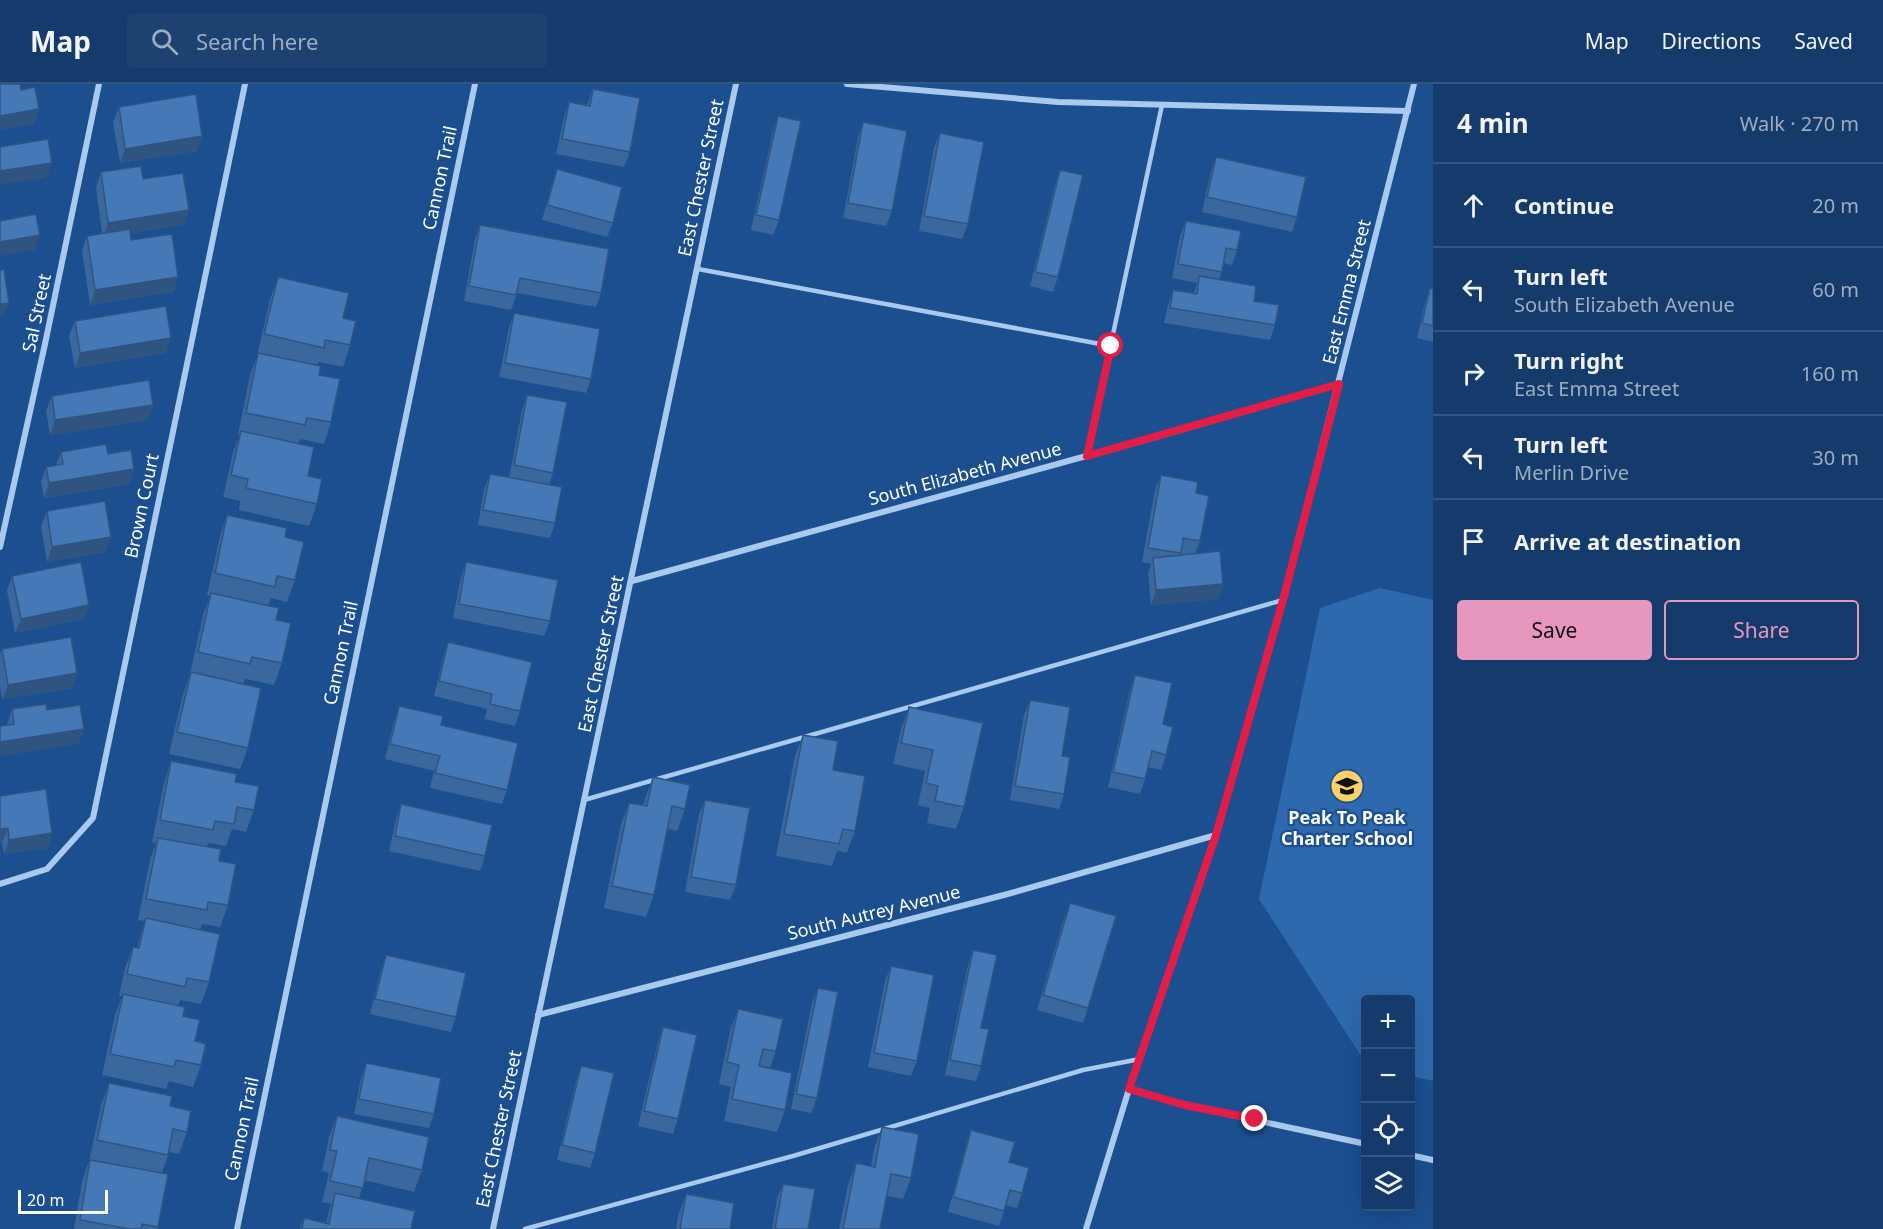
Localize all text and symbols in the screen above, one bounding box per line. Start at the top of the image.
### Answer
search box [127,14,547,68]
text: Map [30,22,91,60]
icon: search [148,25,181,58]
text: Search here [196,26,318,56]
text: Map [1585,27,1629,55]
text: Directions [1662,27,1761,55]
text: Saved [1794,27,1853,55]
street label: East Chester Street [672,96,729,259]
text: 4 min [1457,105,1529,141]
text: Walk · 270 m [1740,110,1859,137]
street label: Cannon Trail [416,123,462,232]
icon: ahead [1457,189,1490,222]
text: Continue [1514,190,1614,220]
text: 20 m [1812,192,1859,219]
street label: East Emma Street [1316,216,1376,367]
text: Turn left [1514,261,1608,291]
street label: Sal Street [16,271,56,354]
icon: left [1457,273,1490,306]
text: 60 m [1812,276,1859,303]
text: South Elizabeth Avenue [1514,291,1735,318]
route start [1097,332,1123,358]
text: Turn right [1514,345,1624,375]
icon: right [1457,357,1490,390]
text: 160 m [1801,360,1859,387]
text: East Emma Street [1514,375,1679,402]
text: Turn left [1514,429,1608,459]
street label: South Elizabeth Avenue [866,436,1064,510]
icon: left [1457,441,1490,474]
text: 30 m [1812,444,1859,471]
street label: Brown Court [118,451,164,560]
text: Merlin Drive [1514,459,1629,486]
icon: arrive [1457,525,1490,558]
text: Arrive at destination [1514,526,1741,556]
street label: East Chester Street [572,572,629,735]
street label: Cannon Trail [317,598,363,707]
button: Save [1457,600,1652,660]
button: Share [1664,600,1859,660]
school or university icon: Peak To Peak Charter School [1329,768,1365,804]
place label: Peak To Peak Charter School [1281,805,1413,850]
street label: South Autrey Avenue [785,879,963,945]
map controls [1361,995,1415,1211]
button: + [1361,995,1415,1049]
street label: East Chester Street [470,1047,527,1210]
button: − [1361,1049,1415,1103]
street label: Cannon Trail [218,1074,264,1183]
button: locate [1361,1103,1415,1157]
route end [1241,1105,1267,1131]
button: layers [1361,1157,1415,1211]
scale bar [18,1187,108,1214]
text: 20 m [27,1189,64,1211]

